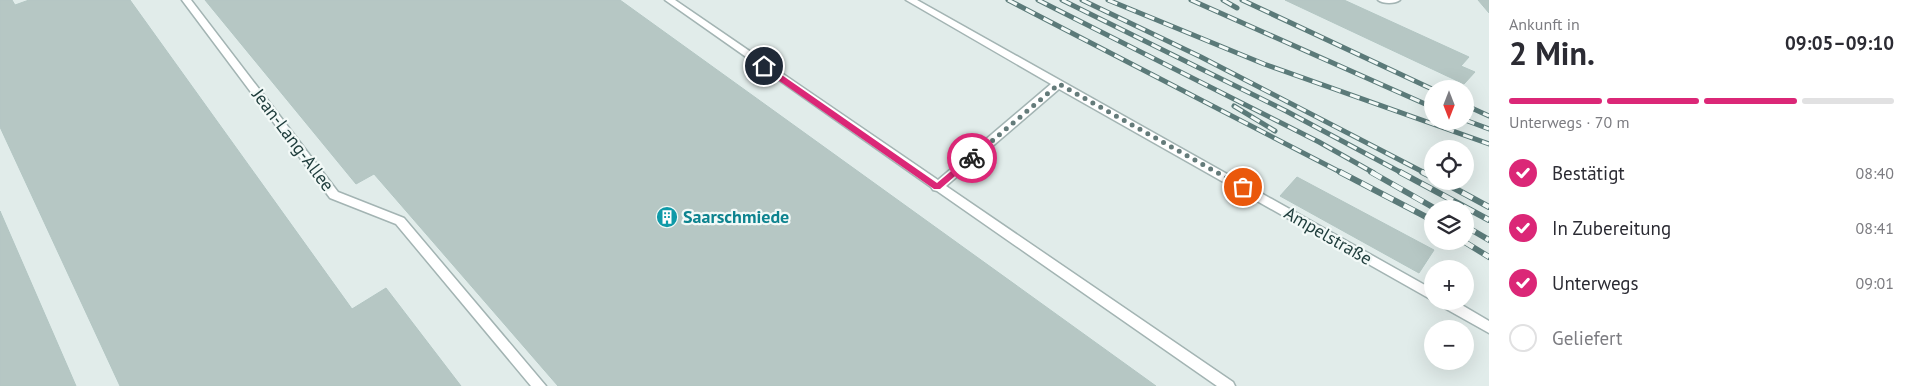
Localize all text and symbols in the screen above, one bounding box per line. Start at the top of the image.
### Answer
text: Ankunft in [1509,14,1580,34]
text: 09:05–09:10 [1785,31,1894,55]
text: 2 Min. [1509,32,1595,74]
pin [743,45,785,87]
icon: home [750,52,778,80]
north arrow [1424,80,1474,130]
map controls [1424,80,1474,370]
street label: Jean-Lang-Allee [247,83,339,196]
text: Unterwegs · 70 m [1509,112,1629,132]
courier [947,133,997,183]
button: locate [1424,140,1474,190]
icon: bike [958,144,986,172]
icon: check [1509,159,1537,187]
text: Bestätigt [1552,161,1625,185]
text: 08:40 [1856,163,1894,183]
pin [1222,166,1264,208]
icon: bag [1229,173,1257,201]
button: layers [1424,200,1474,250]
street label: Ampelstraße [1280,201,1376,270]
building icon: Saarschmiede [655,205,679,229]
place label: Saarschmiede [683,205,789,228]
icon: check [1509,214,1537,242]
text: In Zubereitung [1552,216,1671,240]
text: 08:41 [1856,218,1894,238]
button: + [1424,260,1474,310]
icon: check [1509,269,1537,297]
text: Unterwegs [1552,271,1639,295]
text: 09:01 [1856,273,1894,293]
button: − [1424,320,1474,370]
text: Geliefert [1552,326,1623,350]

